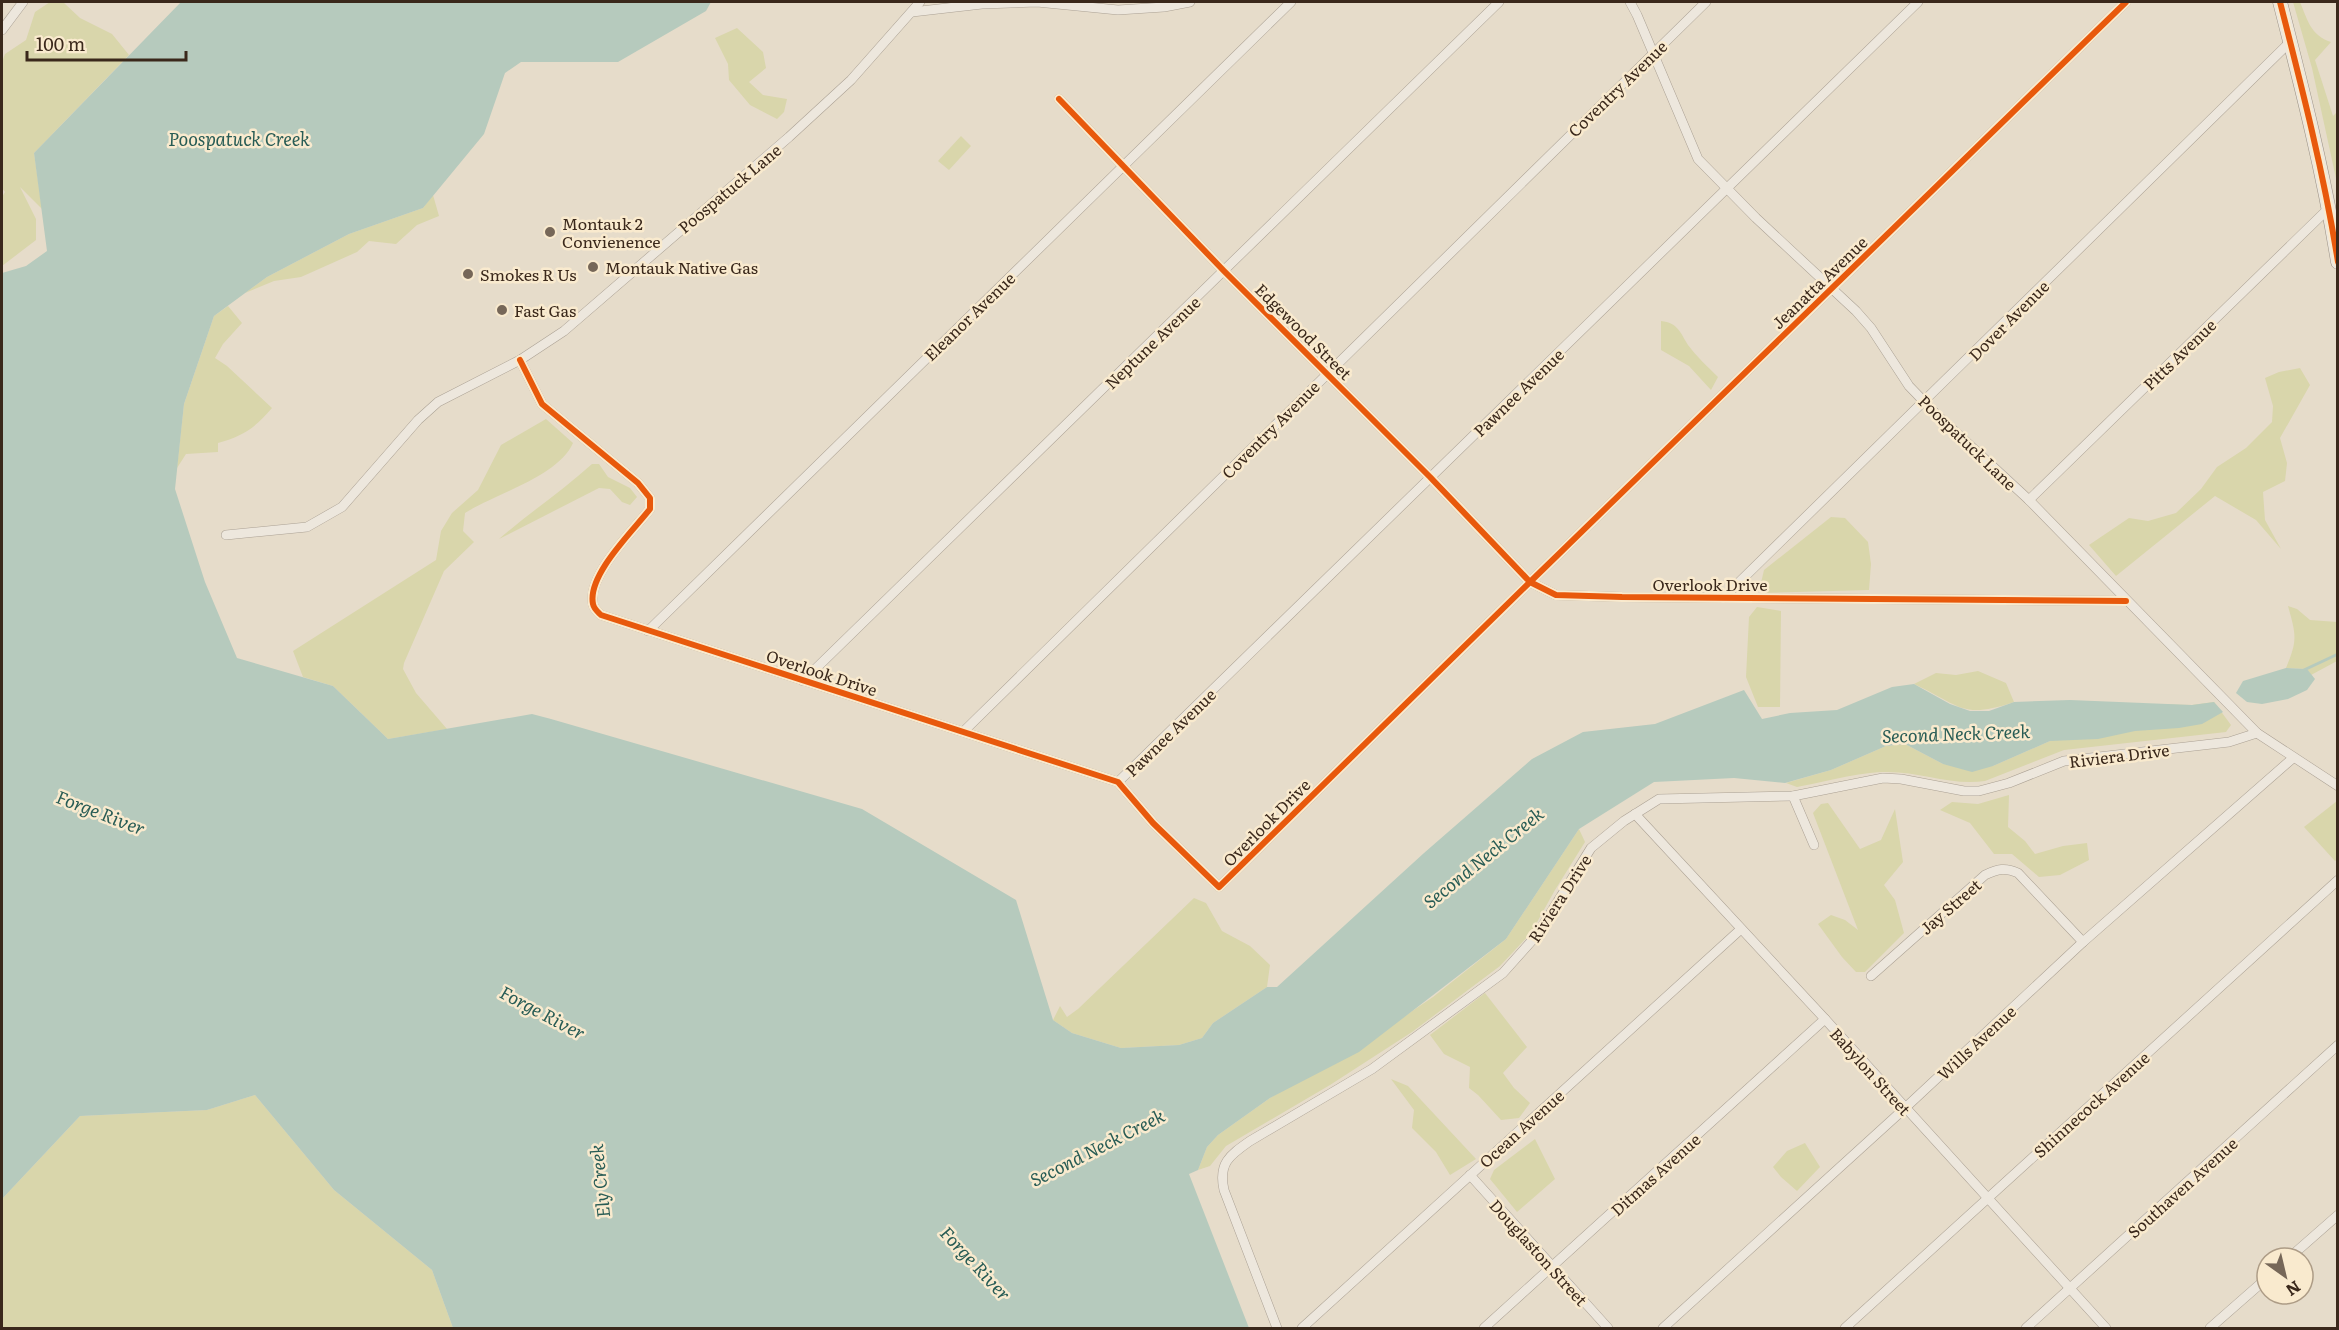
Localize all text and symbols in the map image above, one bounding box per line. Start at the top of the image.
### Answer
scale bar [27,24,186,62]
text: 100 m [36,30,85,57]
street label: Coventry Avenue [1562,34,1672,142]
water label: Poospatuck Creek [168,125,310,152]
street label: Poospatuck Lane [672,138,786,238]
place label: Montauk 2 Convienence [562,211,661,253]
marker: Montauk 2 Convienence [543,225,557,239]
street label: Jeanatta Avenue [1766,230,1872,334]
place label: Montauk Native Gas [605,255,758,279]
marker: Montauk Native Gas [586,260,600,274]
place label: Smokes R Us [480,262,577,286]
street label: Eleanor Avenue [918,266,1020,366]
marker: Smokes R Us [461,267,475,281]
street label: Dover Avenue [1962,274,2054,366]
street label: Edgewood Street [1250,277,1358,385]
street label: Neptune Avenue [1099,290,1205,394]
place label: Fast Gas [514,298,576,322]
marker: Fast Gas [495,303,509,317]
street label: Pitts Avenue [2137,313,2221,395]
street label: Pawnee Avenue [1467,342,1569,442]
street label: Coventry Avenue [1216,375,1324,483]
street label: Poospatuck Lane [1914,389,2022,495]
street label: Overlook Drive [1652,572,1768,596]
street label: Overlook Drive [764,643,880,701]
street label: Pawnee Avenue [1119,682,1221,782]
water label: Second Neck Creek [1882,717,2031,749]
street label: Riviera Drive [2067,737,2171,773]
street label: Overlook Drive [1217,773,1315,871]
water label: Forge River [53,783,149,841]
water label: Second Neck Creek [1417,800,1549,914]
street label: Riviera Drive [1521,849,1597,947]
street label: Jay Street [1914,872,1986,939]
water label: Forge River [496,978,590,1046]
street label: Wills Avenue [1931,999,2021,1085]
street label: Babylon Street [1825,1022,1917,1121]
street label: Shinnecock Avenue [2028,1045,2154,1163]
street label: Ocean Avenue [1473,1083,1569,1173]
water label: Second Neck Creek [1025,1101,1169,1193]
street label: Ditmas Avenue [1605,1127,1705,1221]
street label: Southaven Avenue [2122,1131,2242,1243]
water label: Ely Creek [582,1143,616,1219]
street label: Douglaston Street [1484,1193,1594,1311]
water label: Forge River [934,1220,1018,1306]
north arrow [2255,1246,2315,1306]
text: N [2282,1276,2306,1303]

